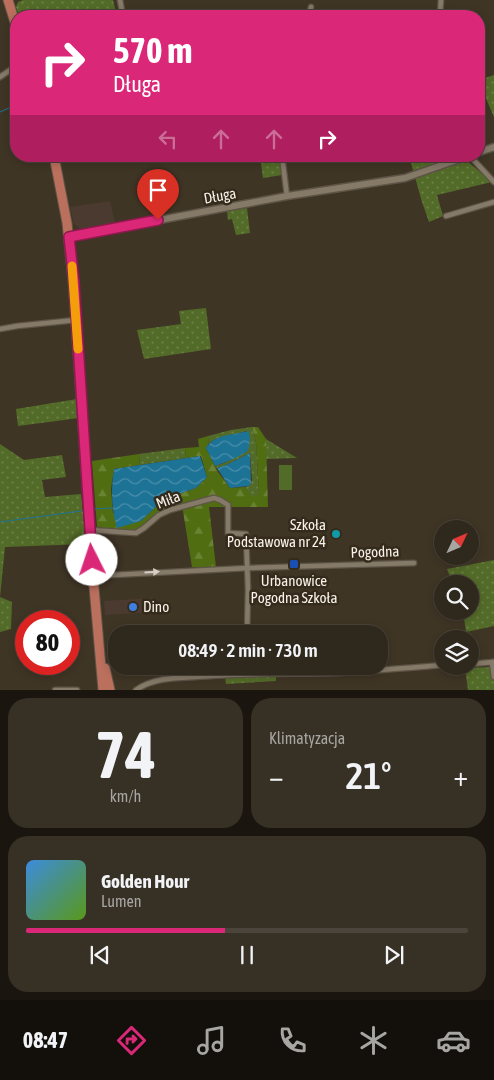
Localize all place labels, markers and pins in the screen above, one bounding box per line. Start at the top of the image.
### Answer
pin [137,169,179,220]
place label: Szkoła Podstawowa nr 24 [227,516,326,550]
marker: Szkoła Podstawowa nr 24 [330,528,342,540]
marker: Urbanowice Pogodna Szkoła [288,558,300,570]
place label: Urbanowice Pogodna Szkoła [251,572,337,606]
place label: Dino [143,598,169,615]
marker: Dino [127,601,139,613]

